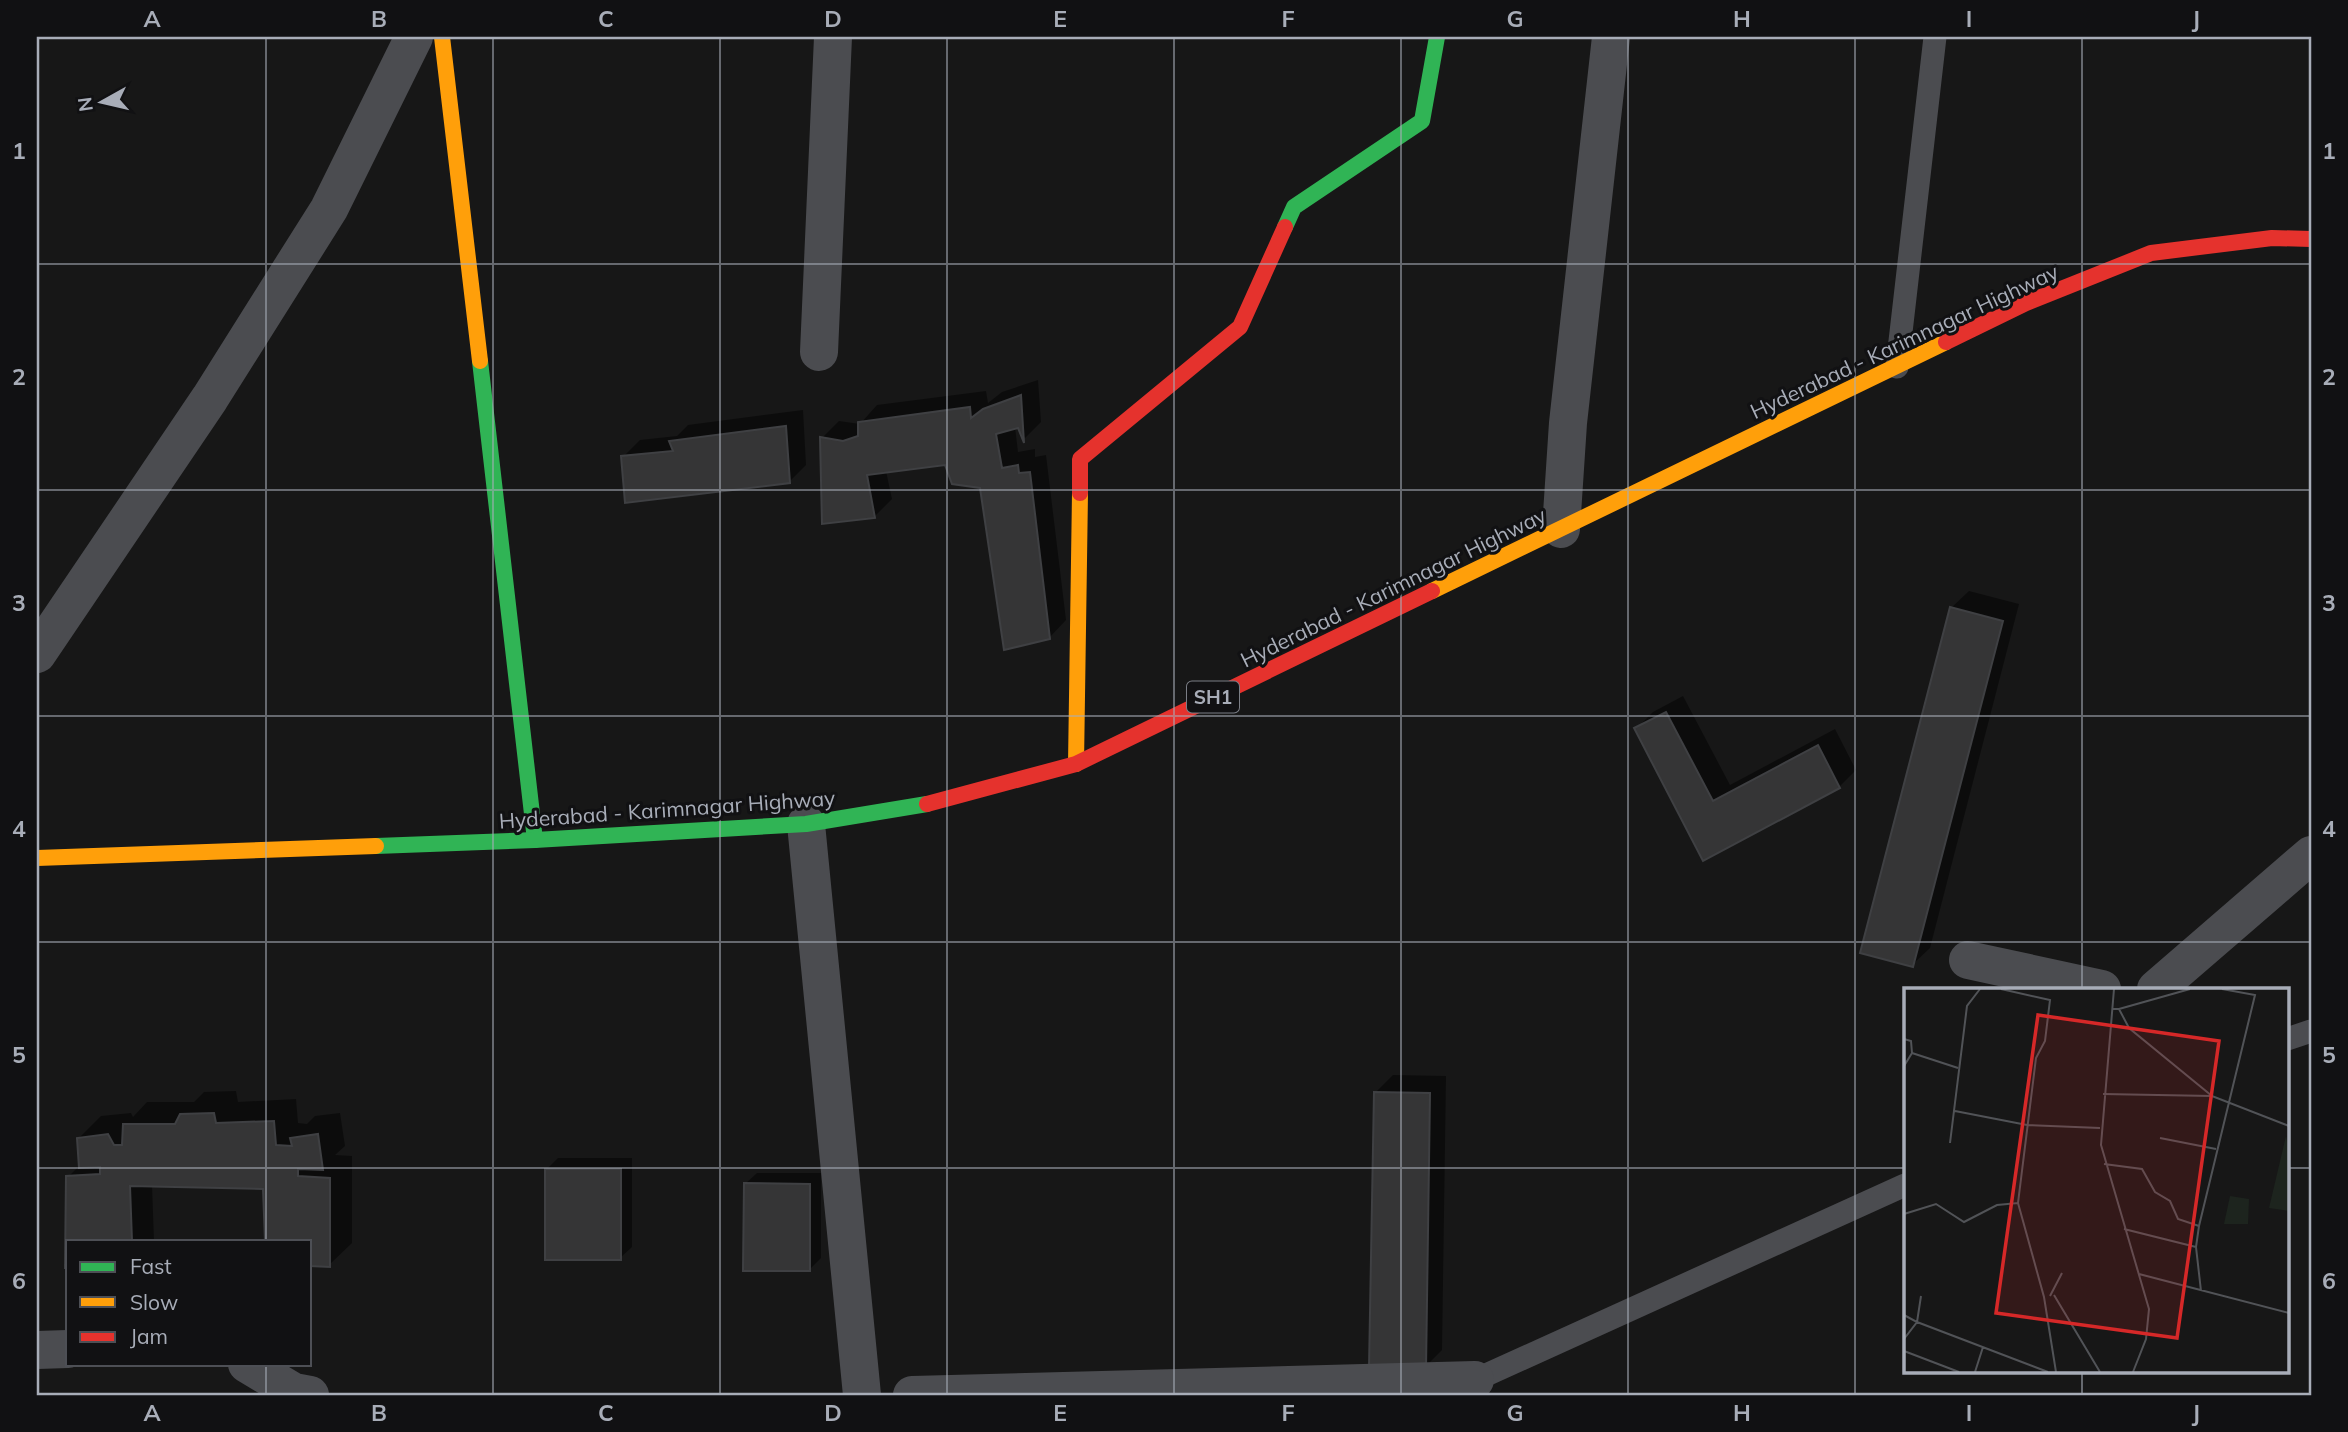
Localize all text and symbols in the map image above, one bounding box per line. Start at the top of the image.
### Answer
text: A [143,4,161,33]
text: B [371,4,387,33]
text: C [598,4,614,33]
text: D [824,4,842,33]
text: E [1053,4,1067,33]
text: F [1281,4,1295,33]
text: G [1506,4,1524,33]
text: H [1733,4,1751,33]
text: I [1966,4,1972,33]
text: J [2192,4,2200,33]
north arrow [66,66,136,136]
text: N [72,96,98,113]
text: 1 [12,136,26,165]
text: 1 [2322,136,2336,165]
street label: Hyderabad - Karimnagar Highway [1746,258,2062,424]
text: 2 [12,362,26,391]
text: 2 [2322,362,2336,391]
street label: Hyderabad - Karimnagar Highway [1236,501,1550,673]
text: 3 [12,588,26,617]
text: 3 [2322,588,2336,617]
road number: SH1 [1187,682,1239,712]
street label: Hyderabad - Karimnagar Highway [498,784,836,834]
text: 4 [12,814,26,843]
text: 4 [2322,814,2336,843]
inset map [1904,988,2288,1372]
text: 5 [12,1040,26,1069]
text: 5 [2322,1040,2336,1069]
legend [66,1240,312,1366]
text: Fast [130,1253,172,1279]
text: 6 [12,1266,26,1295]
text: 6 [2322,1266,2336,1295]
text: Slow [130,1289,178,1315]
text: Jam [130,1323,168,1349]
text: A [143,1398,161,1427]
text: B [371,1398,387,1427]
text: C [598,1398,614,1427]
text: D [824,1398,842,1427]
text: E [1053,1398,1067,1427]
text: F [1281,1398,1295,1427]
text: G [1506,1398,1524,1427]
text: H [1733,1398,1751,1427]
text: I [1966,1398,1972,1427]
text: J [2192,1398,2200,1427]

